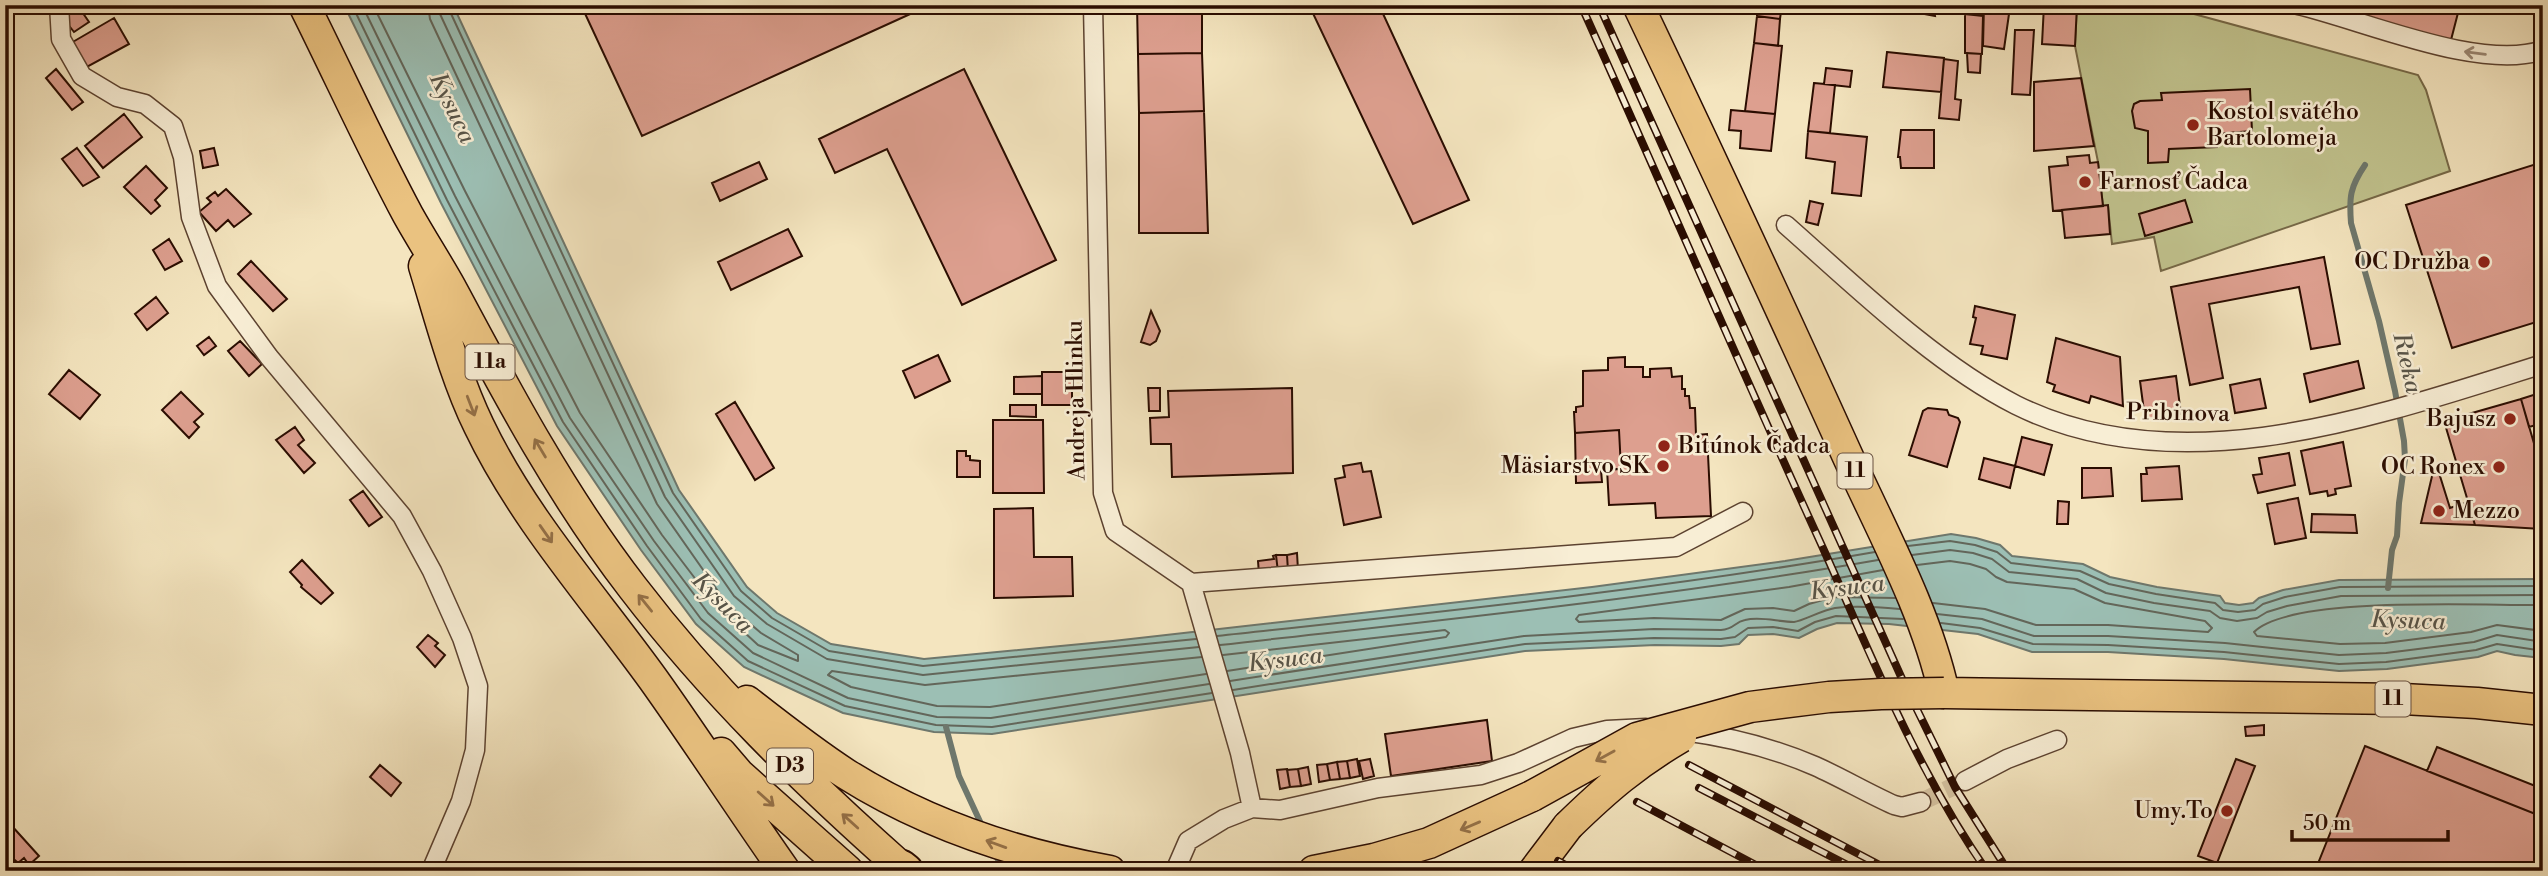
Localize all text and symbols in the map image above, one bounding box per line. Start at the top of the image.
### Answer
one-way arrow [2464,46,2487,59]
water label: Kysuca [422,68,482,149]
place label: Kostol svätého Bartolomeja [2206,98,2359,152]
marker: Kostol svätého Bartolomeja [2185,117,2201,133]
place label: Farnosť Čadca [2099,165,2248,196]
marker: Farnosť Čadca [2077,174,2093,190]
place label: OC Družba [2354,248,2470,276]
marker: OC Družba [2476,254,2492,270]
street label: Andreja Hlinku [1061,320,1091,481]
water label: Rieka [2385,329,2429,397]
road number: 11a [466,344,514,380]
one-way arrow [466,395,479,417]
street label: Pribinova [2126,398,2230,428]
place label: Bajusz [2426,405,2496,433]
marker: Bajusz [2502,411,2518,427]
place label: Bitúnok Čadca [1677,429,1830,460]
marker: Bitúnok Čadca [1656,438,1672,454]
one-way arrow [533,439,547,459]
place label: Mäsiarstvo SK [1501,452,1651,480]
place label: OC Ronex [2381,453,2485,481]
road number: 11 [1838,454,1872,489]
marker: Mäsiarstvo SK [1655,458,1671,474]
marker: OC Ronex [2491,459,2507,475]
place label: Mezzo [2453,497,2520,525]
marker: Mezzo [2431,503,2447,519]
one-way arrow [539,524,553,543]
water label: Kysuca [685,566,760,641]
water label: Kysuca [1808,568,1887,607]
one-way arrow [637,594,652,612]
water label: Kysuca [2370,605,2447,637]
water label: Kysuca [1246,640,1325,679]
road number: 11 [2376,682,2410,716]
road number: D3 [767,748,813,784]
one-way arrow [1595,749,1615,763]
one-way arrow [757,790,774,807]
place label: Umy.To [2134,797,2213,825]
scale bar [2292,799,2448,843]
marker: Umy.To [2219,803,2235,819]
text: 50 m [2303,811,2351,837]
one-way arrow [842,813,859,830]
one-way arrow [1460,820,1481,833]
one-way arrow [985,837,1007,849]

